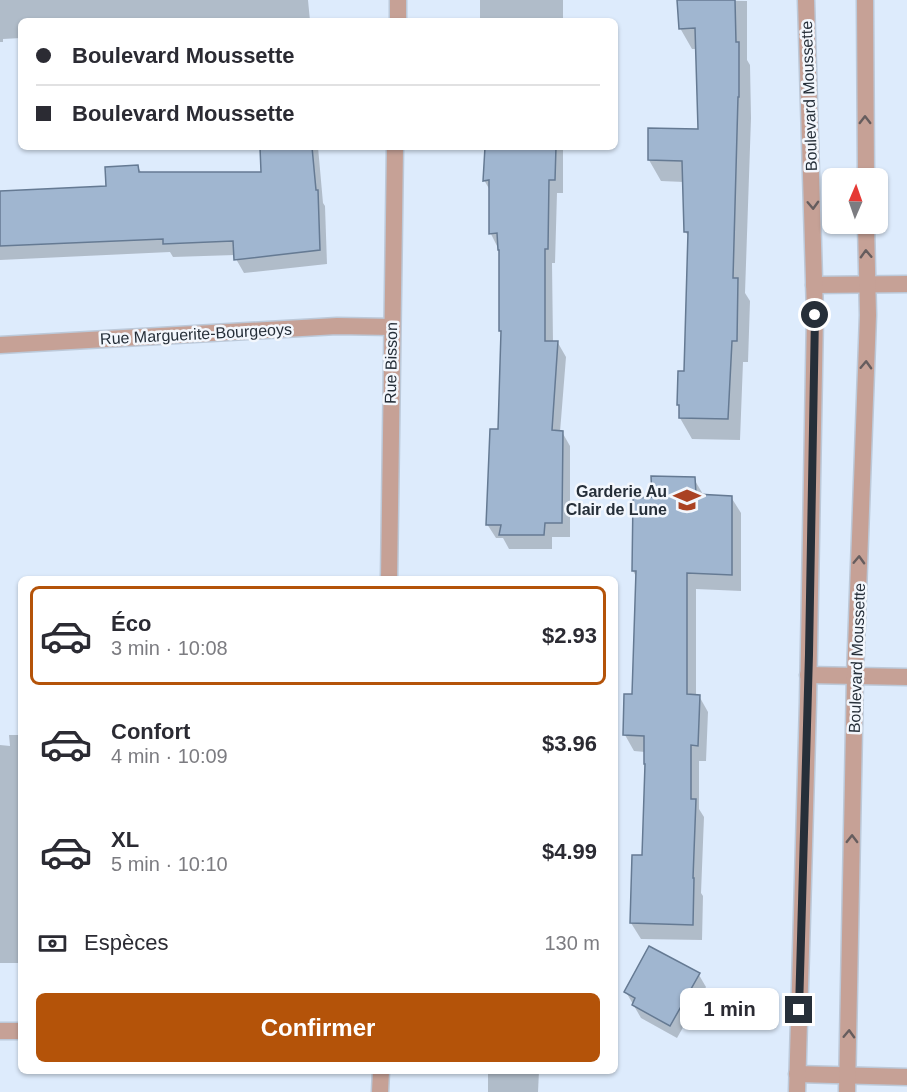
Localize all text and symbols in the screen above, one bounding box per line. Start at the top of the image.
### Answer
street label: Boulevard Moussette [798,20,820,171]
text: Boulevard Moussette [72,43,295,68]
text: Boulevard Moussette [72,101,295,126]
one-way arrow [859,116,872,125]
north arrow [822,168,888,234]
map controls [822,168,888,234]
one-way arrow [806,201,819,210]
one-way arrow [860,250,873,259]
route start [801,301,828,328]
street label: Rue Marguerite-Bourgeoys [100,320,292,348]
street label: Rue Bisson [382,322,400,404]
one-way arrow [860,360,872,369]
place label: Garderie Au Clair de Lune [566,483,667,518]
school or university icon: Garderie Au Clair de Lune [672,485,702,515]
one-way arrow [853,555,866,564]
street label: Boulevard Moussette [846,582,868,733]
icon: car [39,609,93,663]
text: Éco [111,611,151,636]
text: $2.93 [542,623,597,648]
text: 3 min · 10:08 [111,637,228,659]
icon: car [39,717,93,771]
text: Confort [111,719,190,744]
text: $3.96 [542,731,597,756]
text: 4 min · 10:09 [111,745,228,767]
icon: car [39,825,93,879]
text: XL [111,827,139,852]
one-way arrow [846,834,859,843]
text: $4.99 [542,839,597,864]
text: 5 min · 10:10 [111,853,228,875]
icon: cash [36,927,69,960]
text: Espèces [84,930,168,955]
text: 130 m [544,932,600,954]
callout: 1 min [679,989,778,1031]
button: Confirmer [36,993,600,1062]
route end [785,996,812,1023]
text: 1 min [703,998,756,1020]
one-way arrow [842,1029,855,1038]

